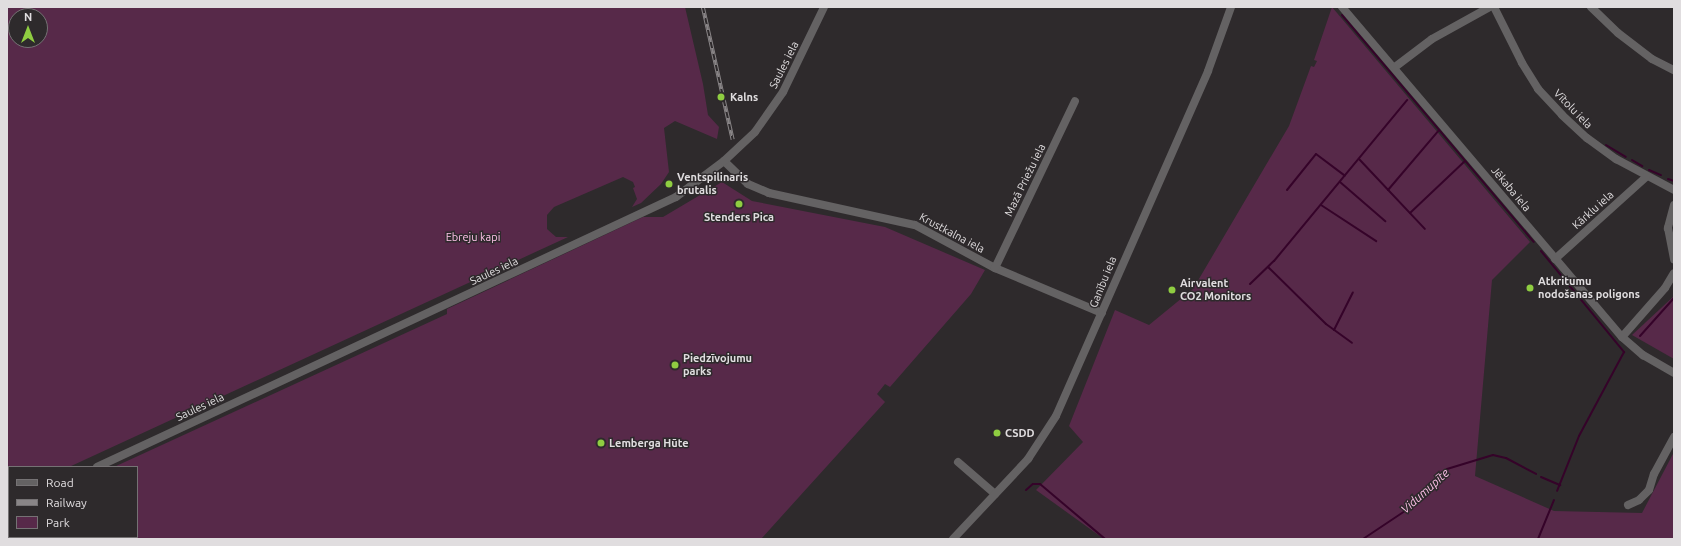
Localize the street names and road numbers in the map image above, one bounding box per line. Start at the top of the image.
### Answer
street label: Saules iela [766,39,802,91]
street label: Vītolu iela [1551,87,1595,131]
street label: Mazā Priežu iela [1002,142,1048,218]
street label: Jēkaba iela [1488,164,1534,214]
street label: Kārklu iela [1570,188,1616,232]
street label: Krustkalna iela [917,210,987,256]
street label: Saules iela [468,254,520,288]
street label: Ganību iela [1087,254,1119,310]
street label: Saules iela [174,390,226,424]

